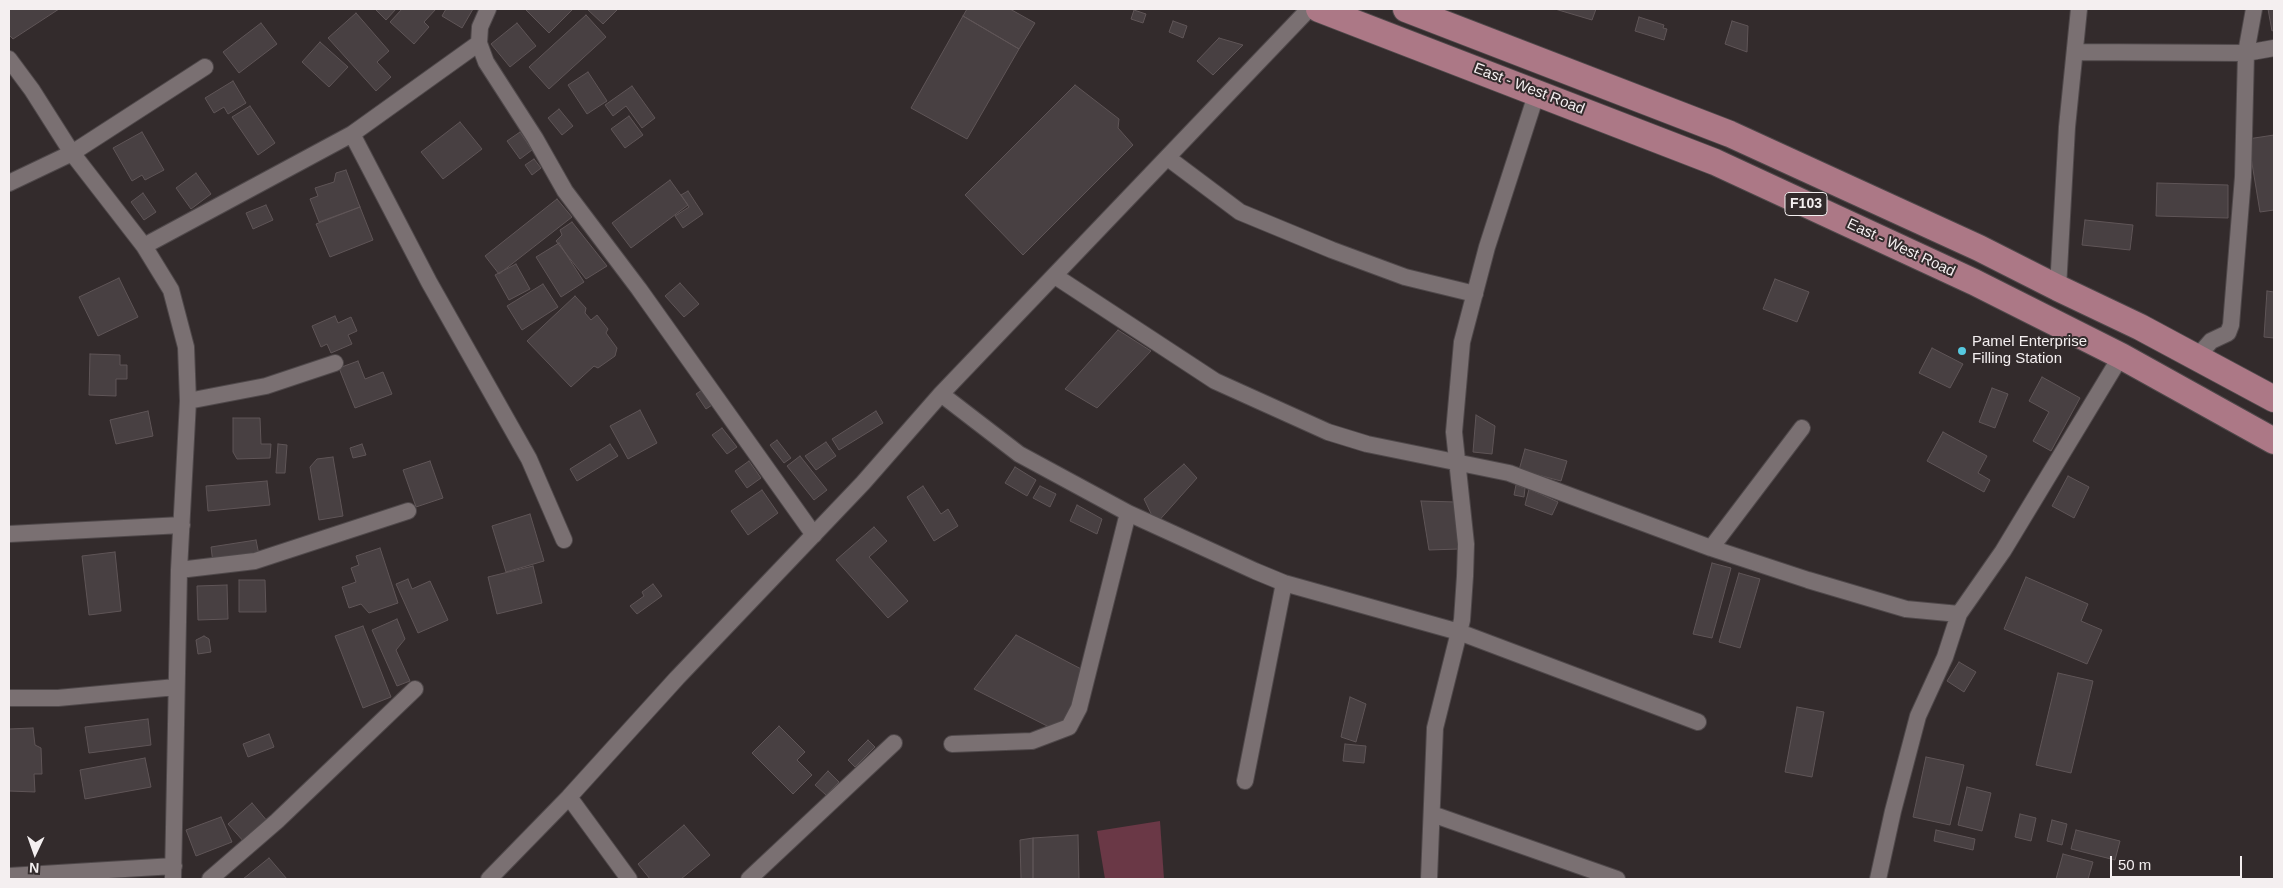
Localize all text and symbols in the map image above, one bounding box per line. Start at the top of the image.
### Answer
street label: East - West Road [1471,60,1587,118]
road number: F103 [1785,192,1827,215]
street label: East - West Road [1844,215,1958,281]
place label: Pamel Enterprise Filling Station [1972,333,2087,368]
marker: Pamel Enterprise Filling Station [1956,345,1968,357]
north arrow [10,828,60,878]
scale bar [2113,846,2246,878]
text: 50 m [2118,856,2151,873]
text: N [29,860,40,876]

